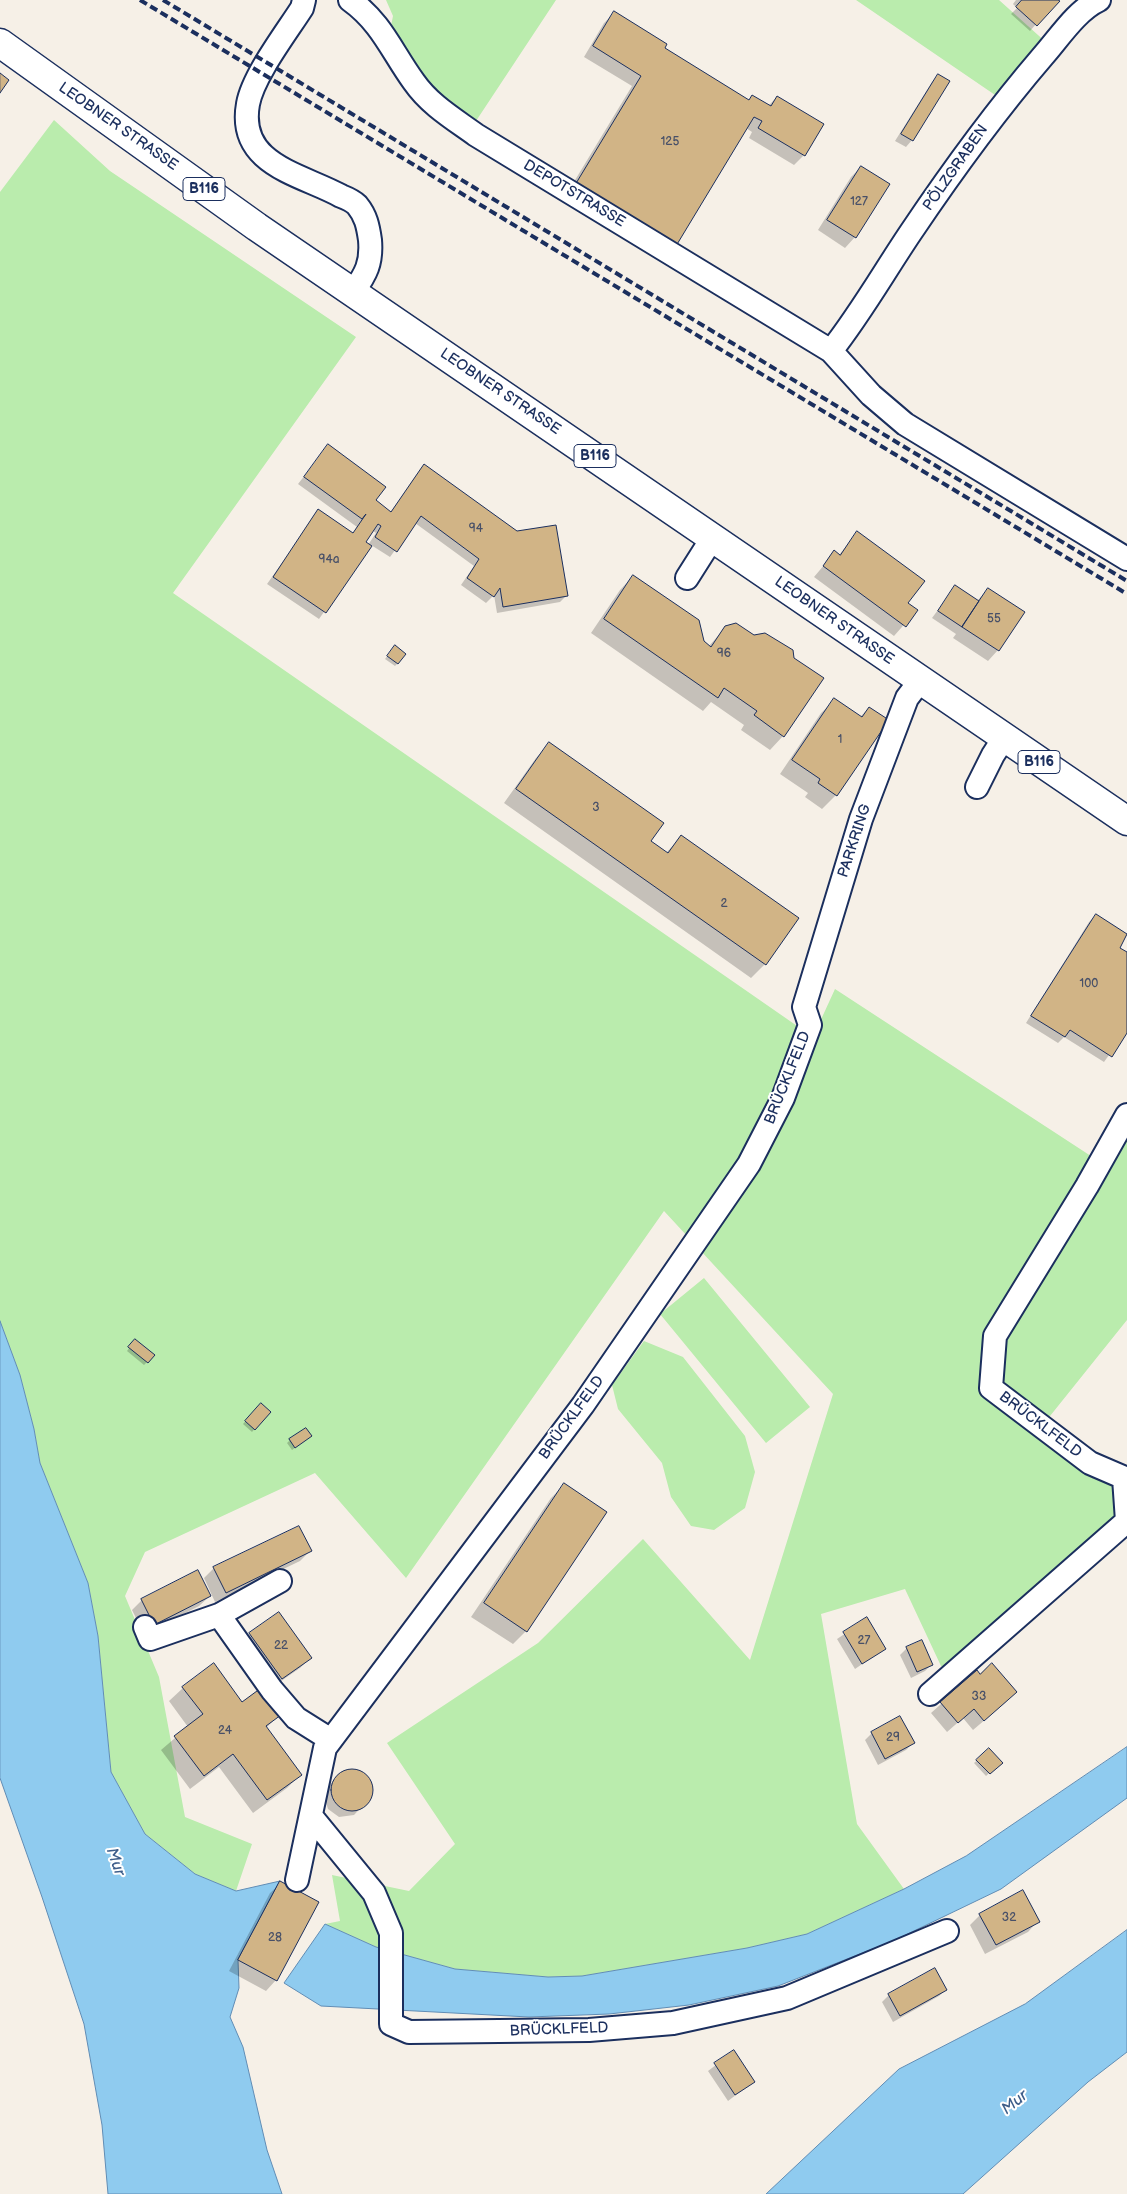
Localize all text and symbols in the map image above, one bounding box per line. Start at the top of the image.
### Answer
street label: LEOBNER STRASSE [55,79,181,175]
street label: PÖLZGRABEN [920,121,992,215]
house number: 125 [661,135,679,149]
street label: DEPOTSTRASSE [520,157,628,231]
road number: B116 [183,178,225,200]
house number: 127 [850,195,868,209]
street label: LEOBNER STRASSE [436,345,564,439]
road number: B116 [574,444,616,468]
house number: 94 [469,522,483,536]
house number: 94a [318,553,340,567]
street label: LEOBNER STRASSE [771,573,897,669]
house number: 55 [987,612,1001,626]
house number: 96 [717,647,731,661]
house number: 1 [838,733,842,747]
road number: B116 [1018,750,1060,774]
house number: 3 [592,801,600,815]
street label: PARKRING [835,802,875,880]
house number: 2 [720,897,728,911]
house number: 100 [1080,977,1098,991]
street label: BRÜCKLFELD [761,1029,815,1127]
street label: BRÜCKLFELD [536,1373,608,1463]
street label: BRÜCKLFELD [995,1388,1085,1462]
house number: 27 [858,1634,870,1648]
house number: 22 [274,1639,288,1653]
house number: 33 [972,1690,986,1704]
house number: 24 [218,1724,232,1738]
house number: 29 [886,1731,900,1745]
water label: Mur [101,1845,129,1879]
house number: 32 [1002,1911,1016,1925]
house number: 28 [268,1931,282,1945]
street label: BRÜCKLFELD [509,2019,609,2041]
water label: Mur [998,2087,1032,2119]

